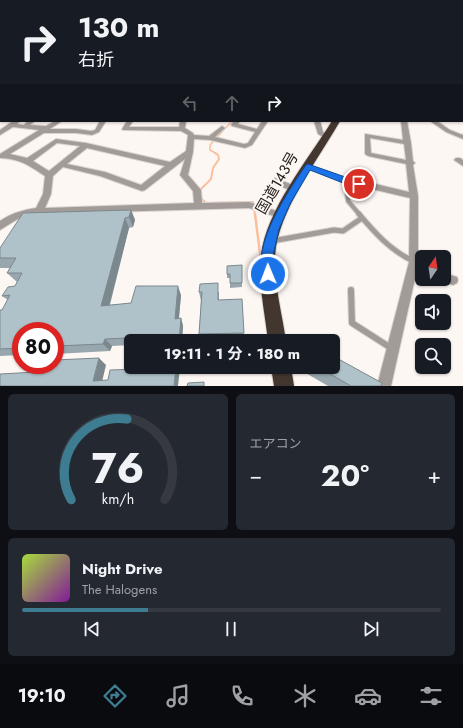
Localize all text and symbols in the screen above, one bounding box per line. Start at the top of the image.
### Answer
text: 130 m [78,7,160,48]
icon: right [12,16,64,68]
text: 右折 [78,47,114,73]
icon: left [179,92,201,114]
icon: ahead [221,92,243,114]
icon: right [263,92,285,114]
street label: 国道143号 [250,148,304,218]
pin [342,167,376,201]
icon: arrive [348,173,370,195]
north arrow [415,250,451,286]
map controls [415,250,451,374]
position arrow [247,253,289,295]
button: sound [415,294,451,330]
speed limit sign: 80 [12,322,64,374]
button: search [415,338,451,374]
text: 19:11 · 1 分 · 180 m [164,343,300,365]
text: エアコン [250,434,302,453]
text: 76 [91,438,144,499]
text: 20° [321,454,369,497]
text: − [250,459,262,491]
text: + [427,459,441,491]
text: km/h [102,489,134,509]
text: Night Drive [82,558,163,580]
text: The Halogens [82,580,157,599]
icon: previous [81,618,103,640]
icon: pause [220,618,242,640]
icon: next [360,618,382,640]
icon: directions [101,682,129,710]
icon: music [164,682,192,710]
icon: phone [228,682,256,710]
icon: climate [291,682,319,710]
icon: car [354,682,382,710]
icon: filters [417,682,445,710]
text: 19:10 [18,683,66,709]

